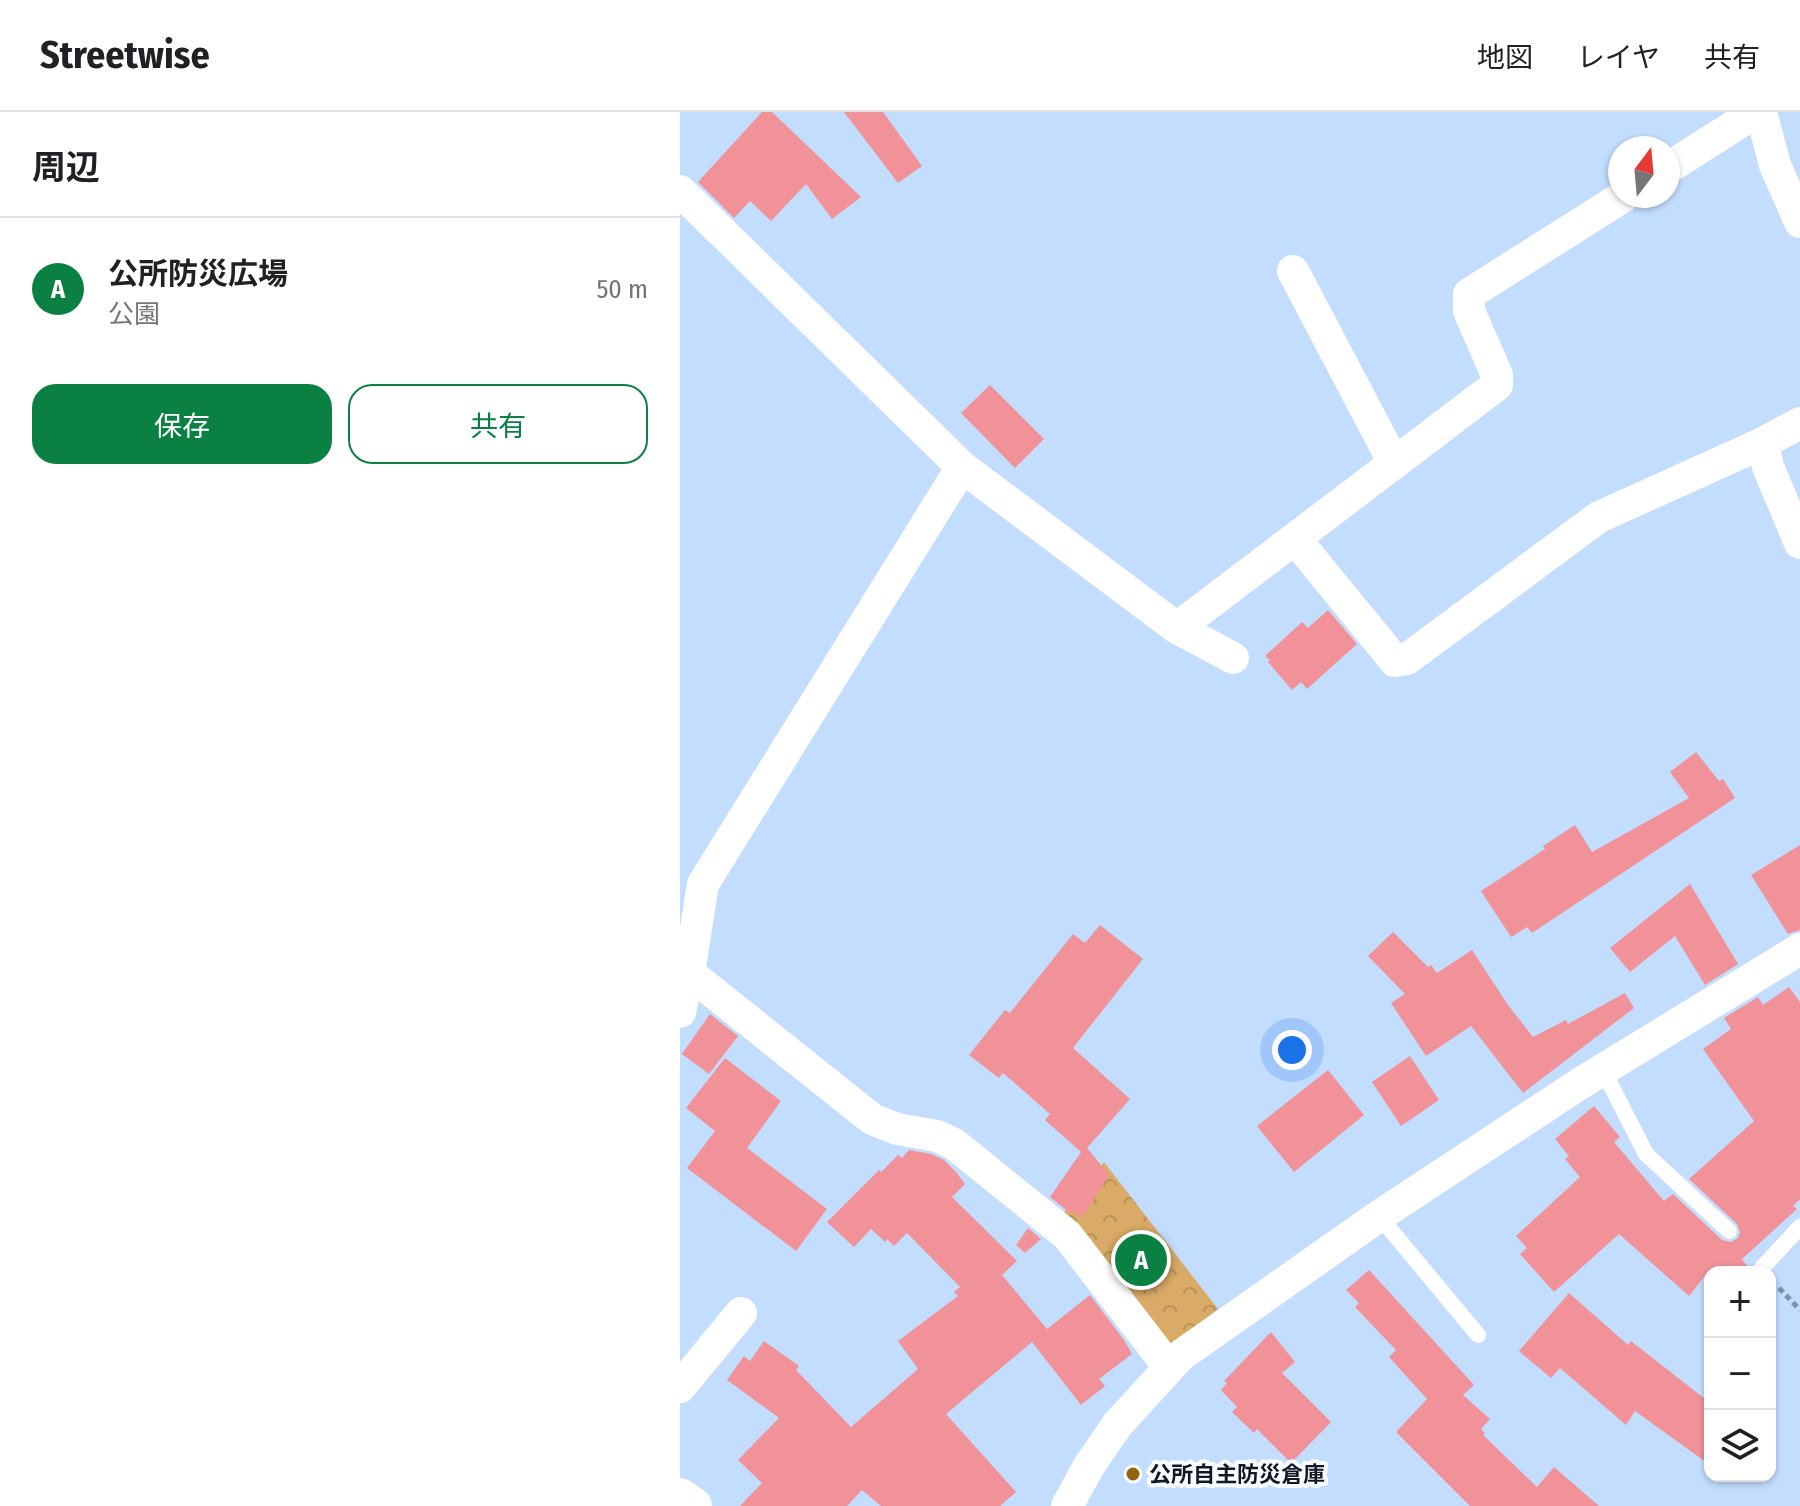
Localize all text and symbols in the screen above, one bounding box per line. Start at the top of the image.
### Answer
text: Streetwise [40,32,210,78]
text: 地図 [1477,41,1533,74]
text: レイヤ [1577,41,1660,74]
text: 共有 [1704,41,1760,74]
north arrow [1608,136,1680,208]
text: 周辺 [32,147,100,188]
text: 公所防災広場 [108,256,288,292]
text: A [51,274,65,305]
text: 50 m [596,274,648,305]
text: 公園 [108,299,160,330]
button: 保存 [32,384,332,464]
button: 共有 [348,384,648,464]
your location [1272,1030,1312,1070]
pin: A [1115,1230,1167,1290]
map controls [1704,1266,1776,1482]
button: + [1704,1266,1776,1338]
button: − [1704,1338,1776,1410]
button: layers [1704,1410,1776,1482]
place label: 公所自主防災倉庫 [1149,1461,1325,1488]
marker: 公所自主防災倉庫 [1124,1465,1142,1483]

